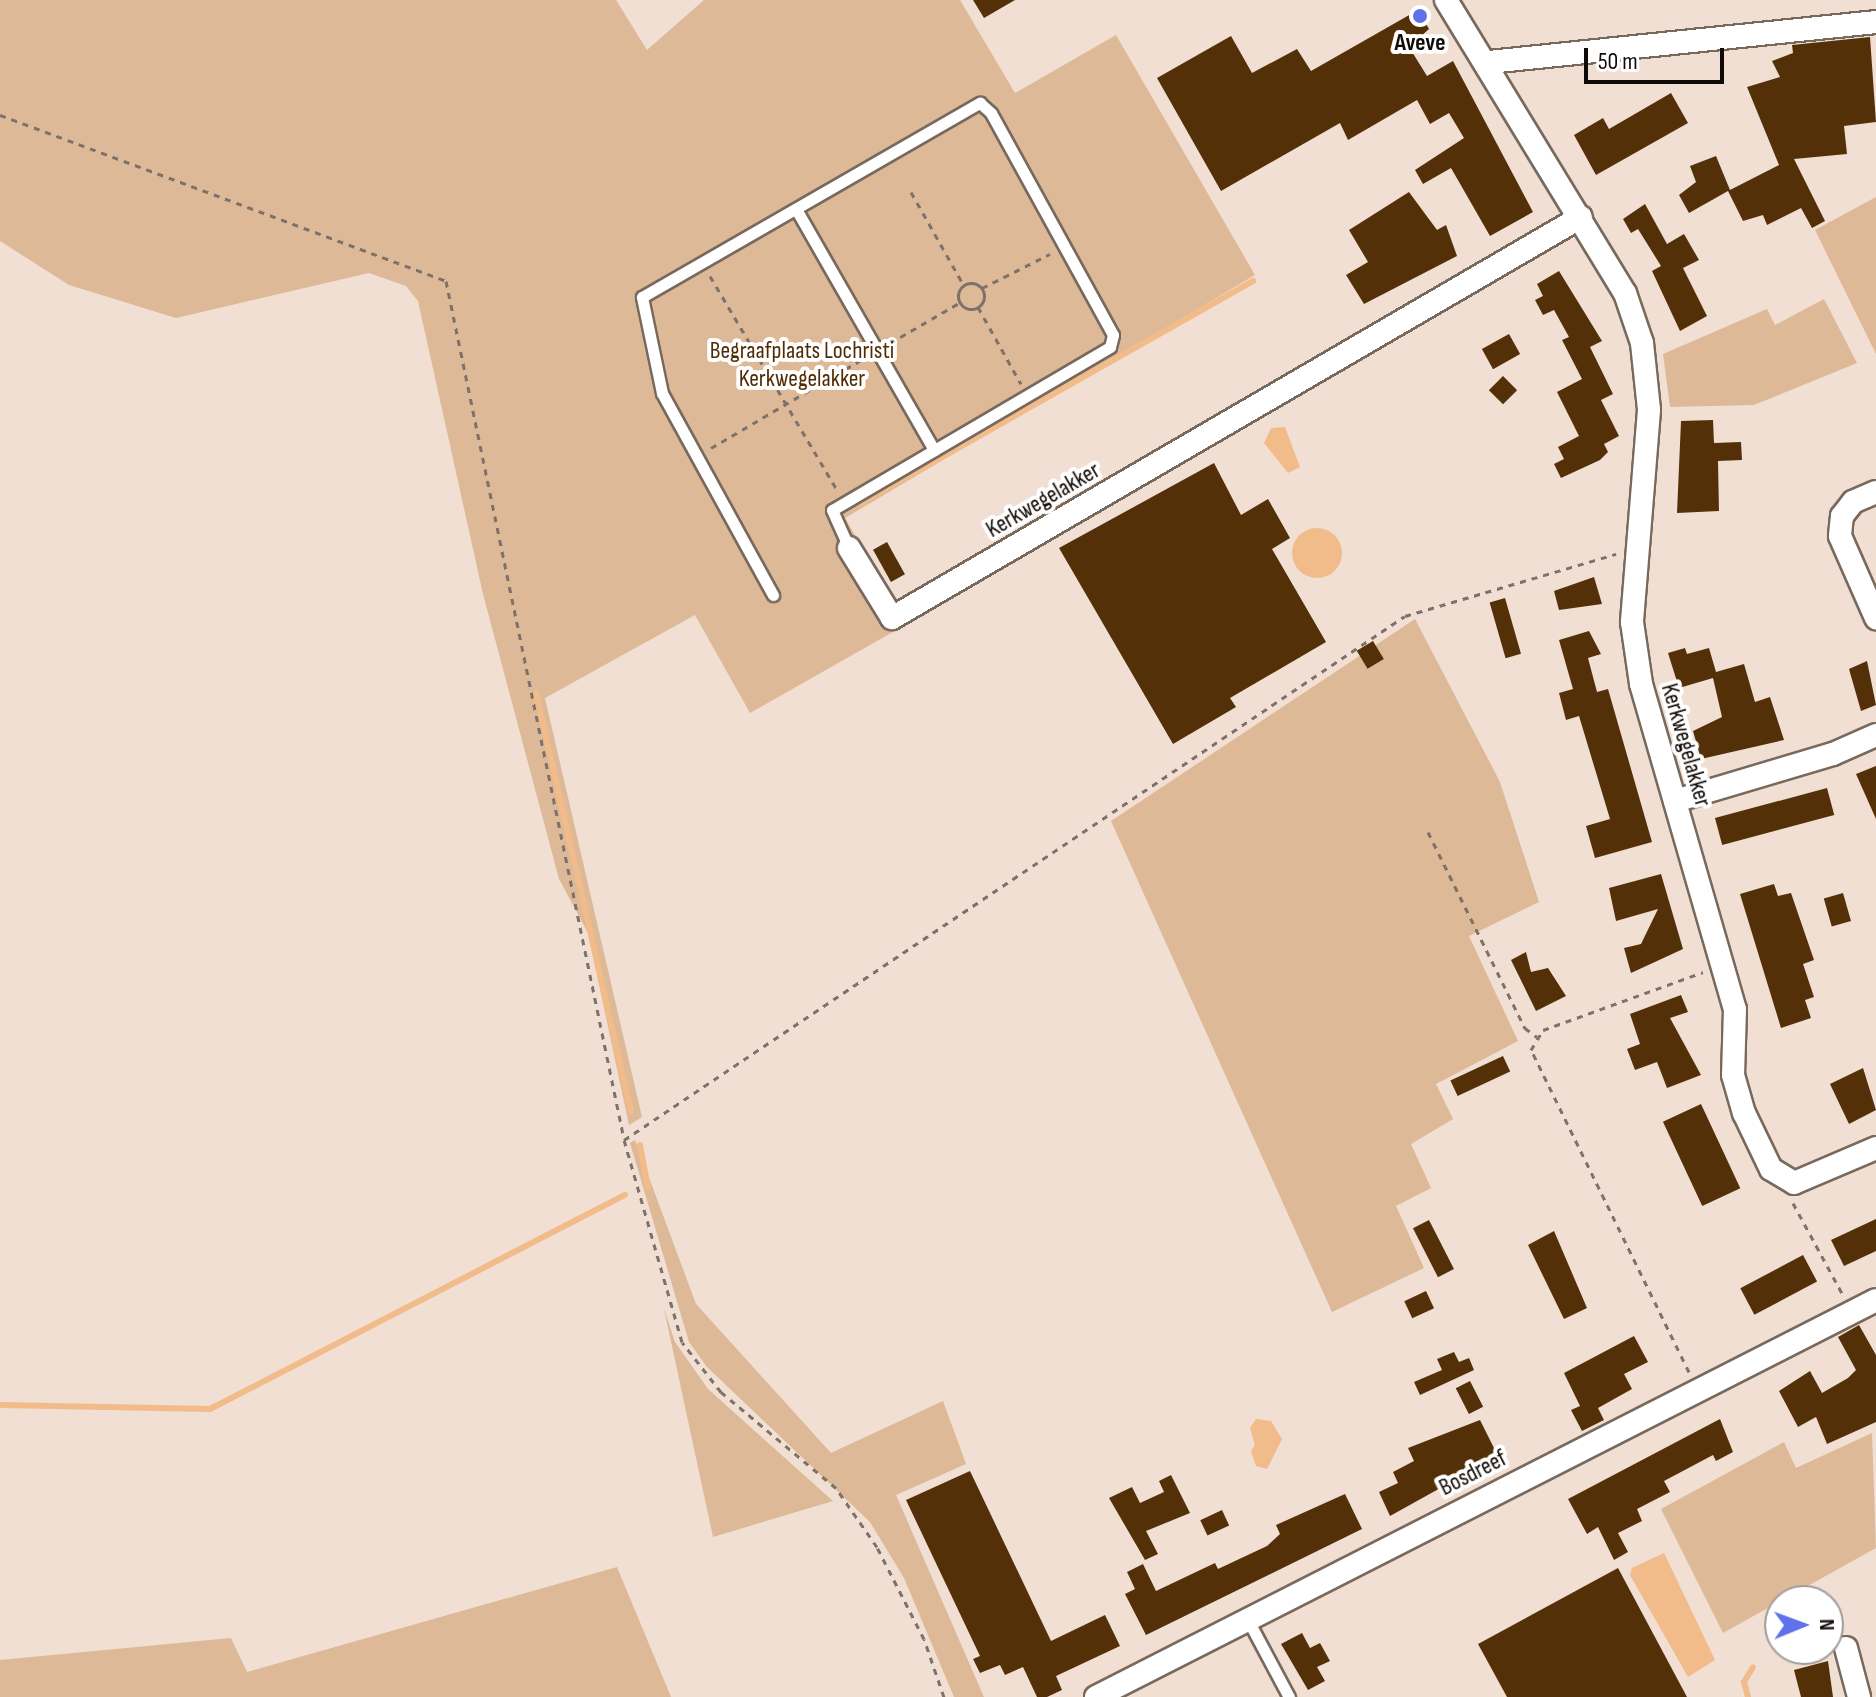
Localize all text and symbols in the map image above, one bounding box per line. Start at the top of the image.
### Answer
marker: Aveve [1411,7,1429,25]
place label: Aveve [1395,29,1445,57]
scale bar [1588,32,1728,82]
text: 50 m [1598,47,1638,76]
park label: Begraafplaats Lochristi Kerkwegelakker [710,337,894,393]
street label: Kerkwegelakker [981,456,1105,544]
street label: Kerkwegelakker [1655,680,1717,810]
street label: Bosdreef [1434,1444,1512,1502]
north arrow [1764,1585,1844,1665]
text: N [1813,1618,1840,1631]

